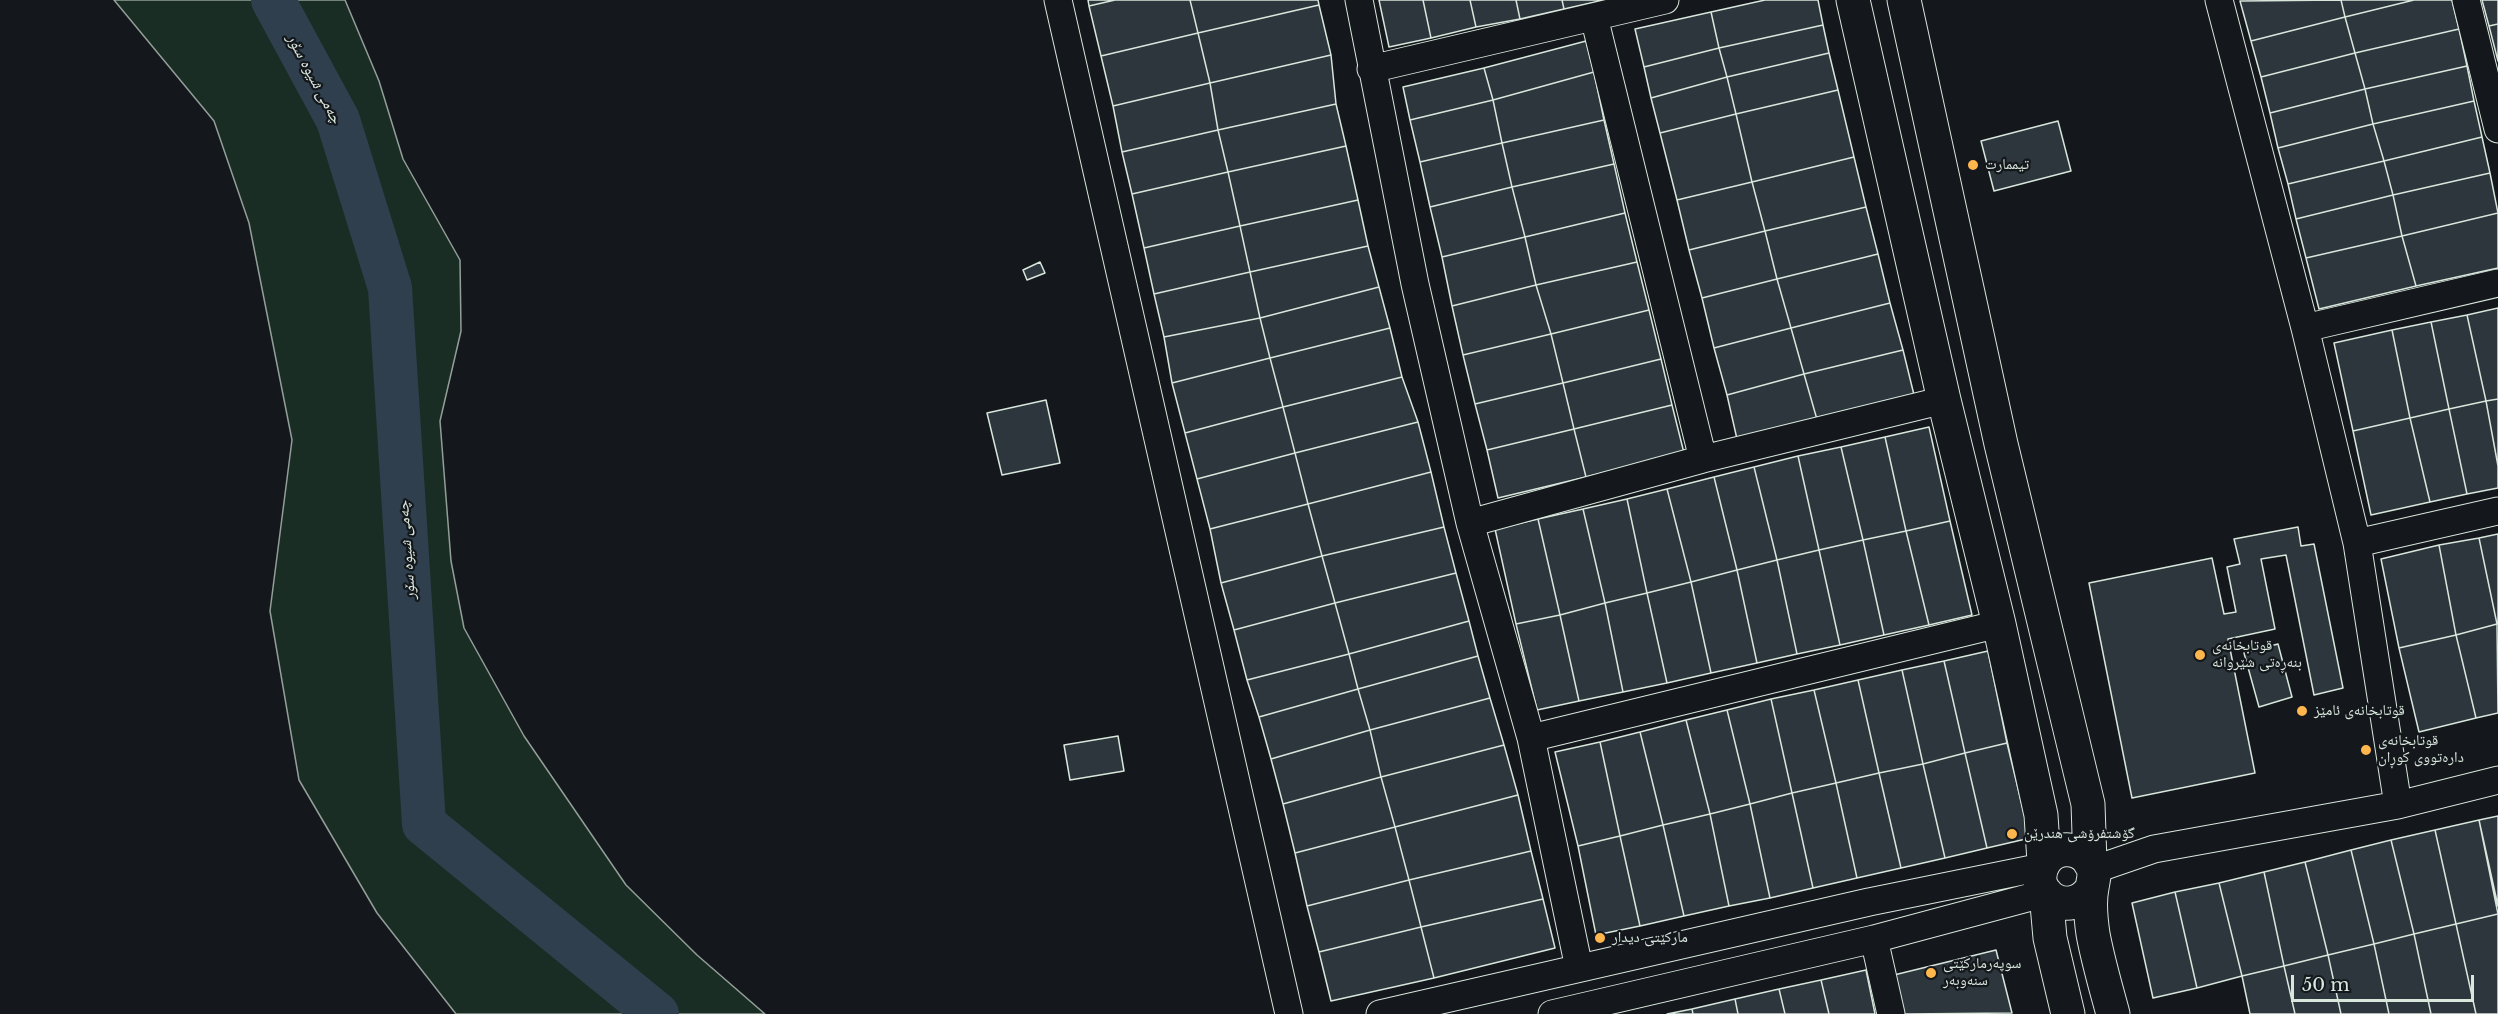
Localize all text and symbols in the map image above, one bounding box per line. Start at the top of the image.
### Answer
water label: چەمی شیوە سۆر [282,31,346,127]
place label: تیممارت [1985,156,2029,174]
marker: تیممارت [1966,158,1980,172]
water label: چەمی شیوە سۆر [394,500,420,600]
place label: قوتابخانەی بنەڕەتی شێروانە [2212,637,2302,672]
marker: قوتابخانەی بنەڕەتی شێروانە [2193,648,2207,662]
place label: قوتابخانەی ئامێز [2314,702,2405,720]
marker: قوتابخانەی ئامێز [2295,704,2309,718]
place label: قوتابخانەی دارەتووی کوڕان [2378,732,2464,767]
marker: قوتابخانەی دارەتووی کوڕان [2359,743,2373,757]
place label: گۆشتفرۆشی هندرێن [2024,825,2135,843]
marker: گۆشتفرۆشی هندرێن [2005,827,2019,841]
place label: مارکێتی دیدار [1612,929,1688,947]
marker: مارکێتی دیدار [1593,931,1607,945]
place label: سوپەرمارکێتی سنەوبەر [1943,955,2021,990]
scale bar [2294,963,2477,1001]
marker: سوپەرمارکێتی سنەوبەر [1924,966,1938,980]
text: 50 m [2302,974,2350,996]

